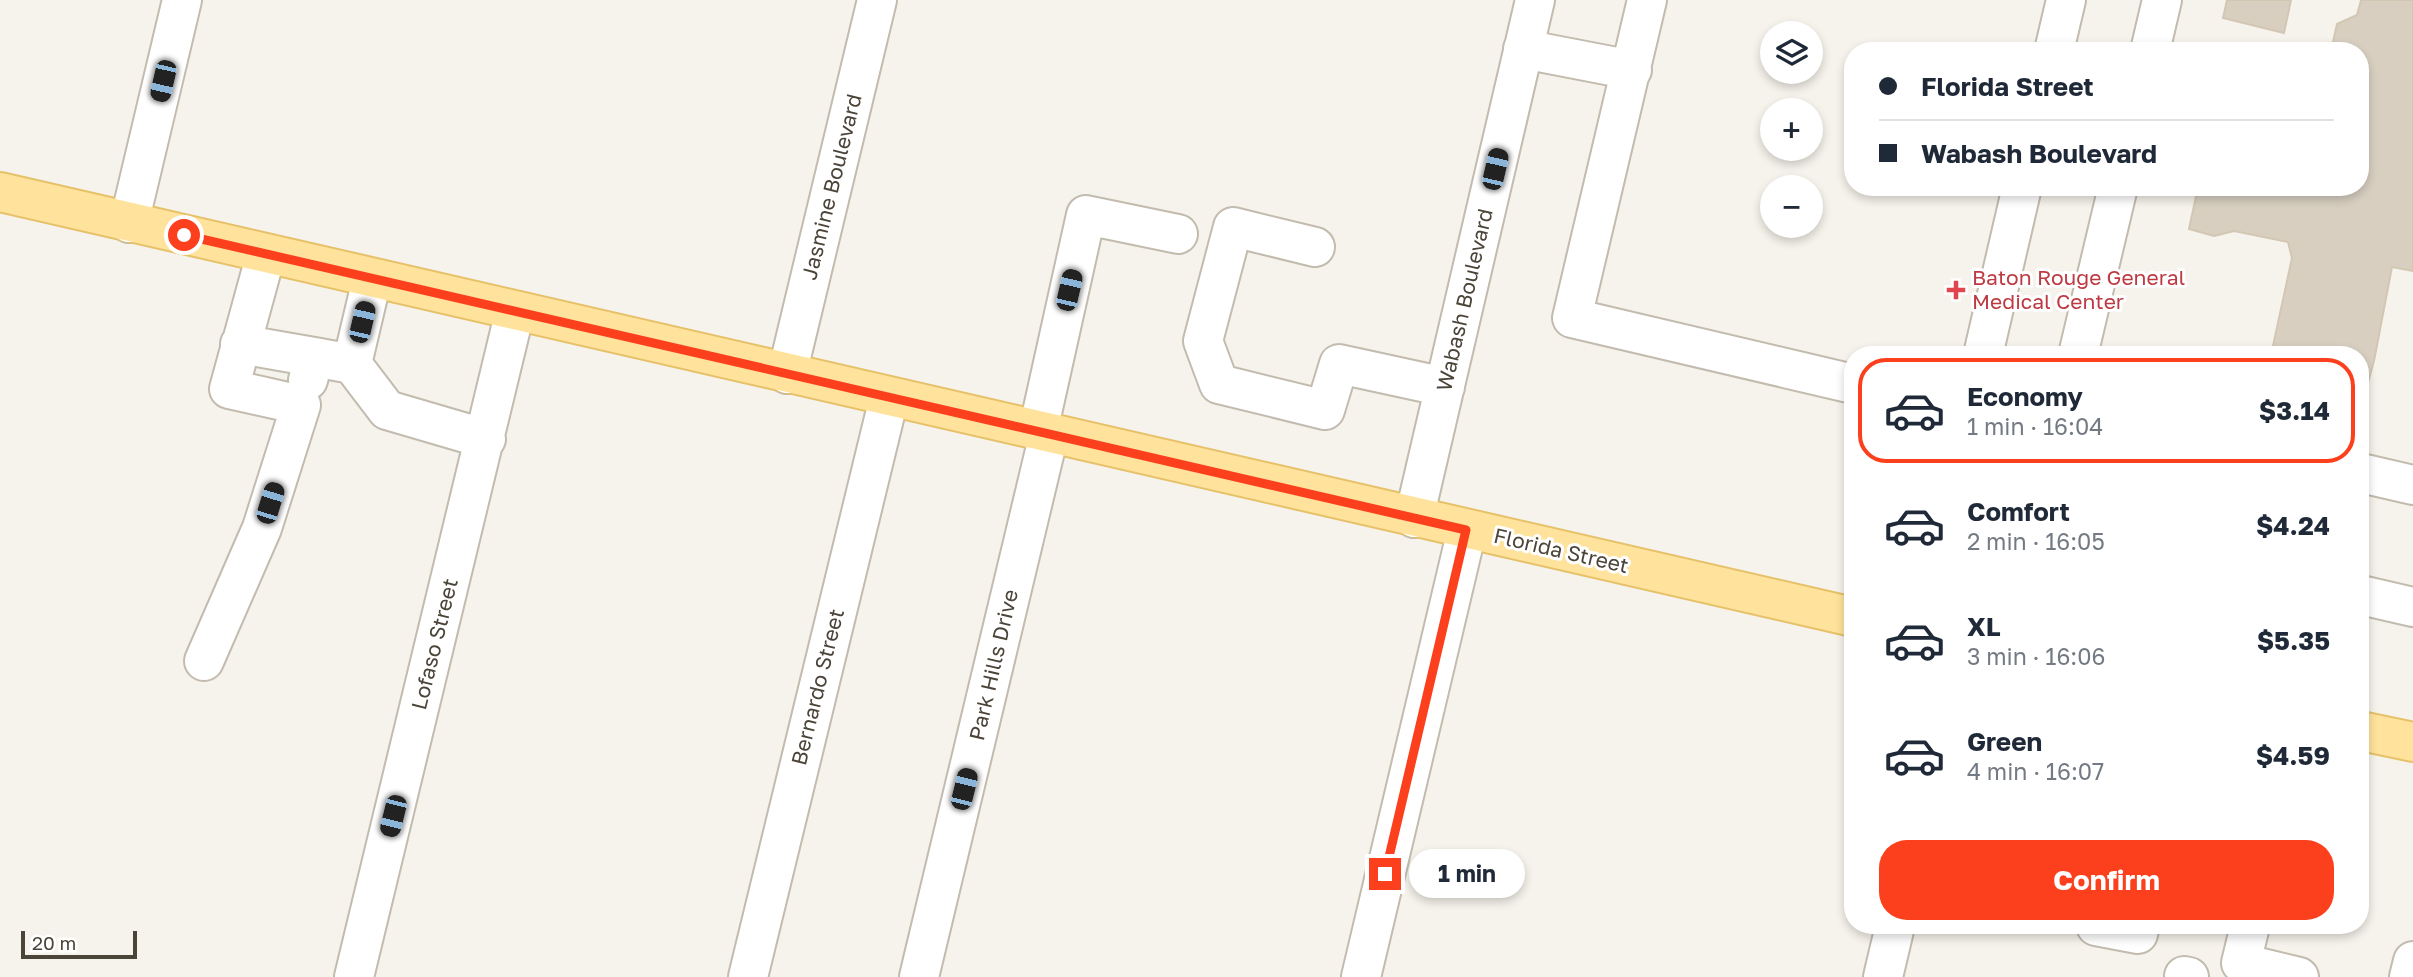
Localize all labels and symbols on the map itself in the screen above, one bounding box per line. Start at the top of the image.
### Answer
car [149,58,178,104]
street label: Jasmine Boulevard [795,91,867,282]
car [1481,146,1510,192]
street label: Wabash Boulevard [1430,206,1498,394]
route start [168,219,200,251]
place label: Baton Rouge General Medical Center [1972,264,2185,314]
car [1055,267,1084,313]
marker: Baton Rouge General Medical Center [1946,280,1966,300]
car [348,299,377,345]
car [254,480,287,526]
street label: Florida Street [1491,522,1631,578]
street label: Lofaso Street [405,575,463,712]
street label: Park Hills Drive [963,587,1023,743]
street label: Bernardo Street [785,606,849,768]
car [949,766,980,812]
car [378,793,409,839]
callout: 1 min [1410,850,1525,898]
route end [1369,858,1401,890]
scale bar [21,928,136,960]

